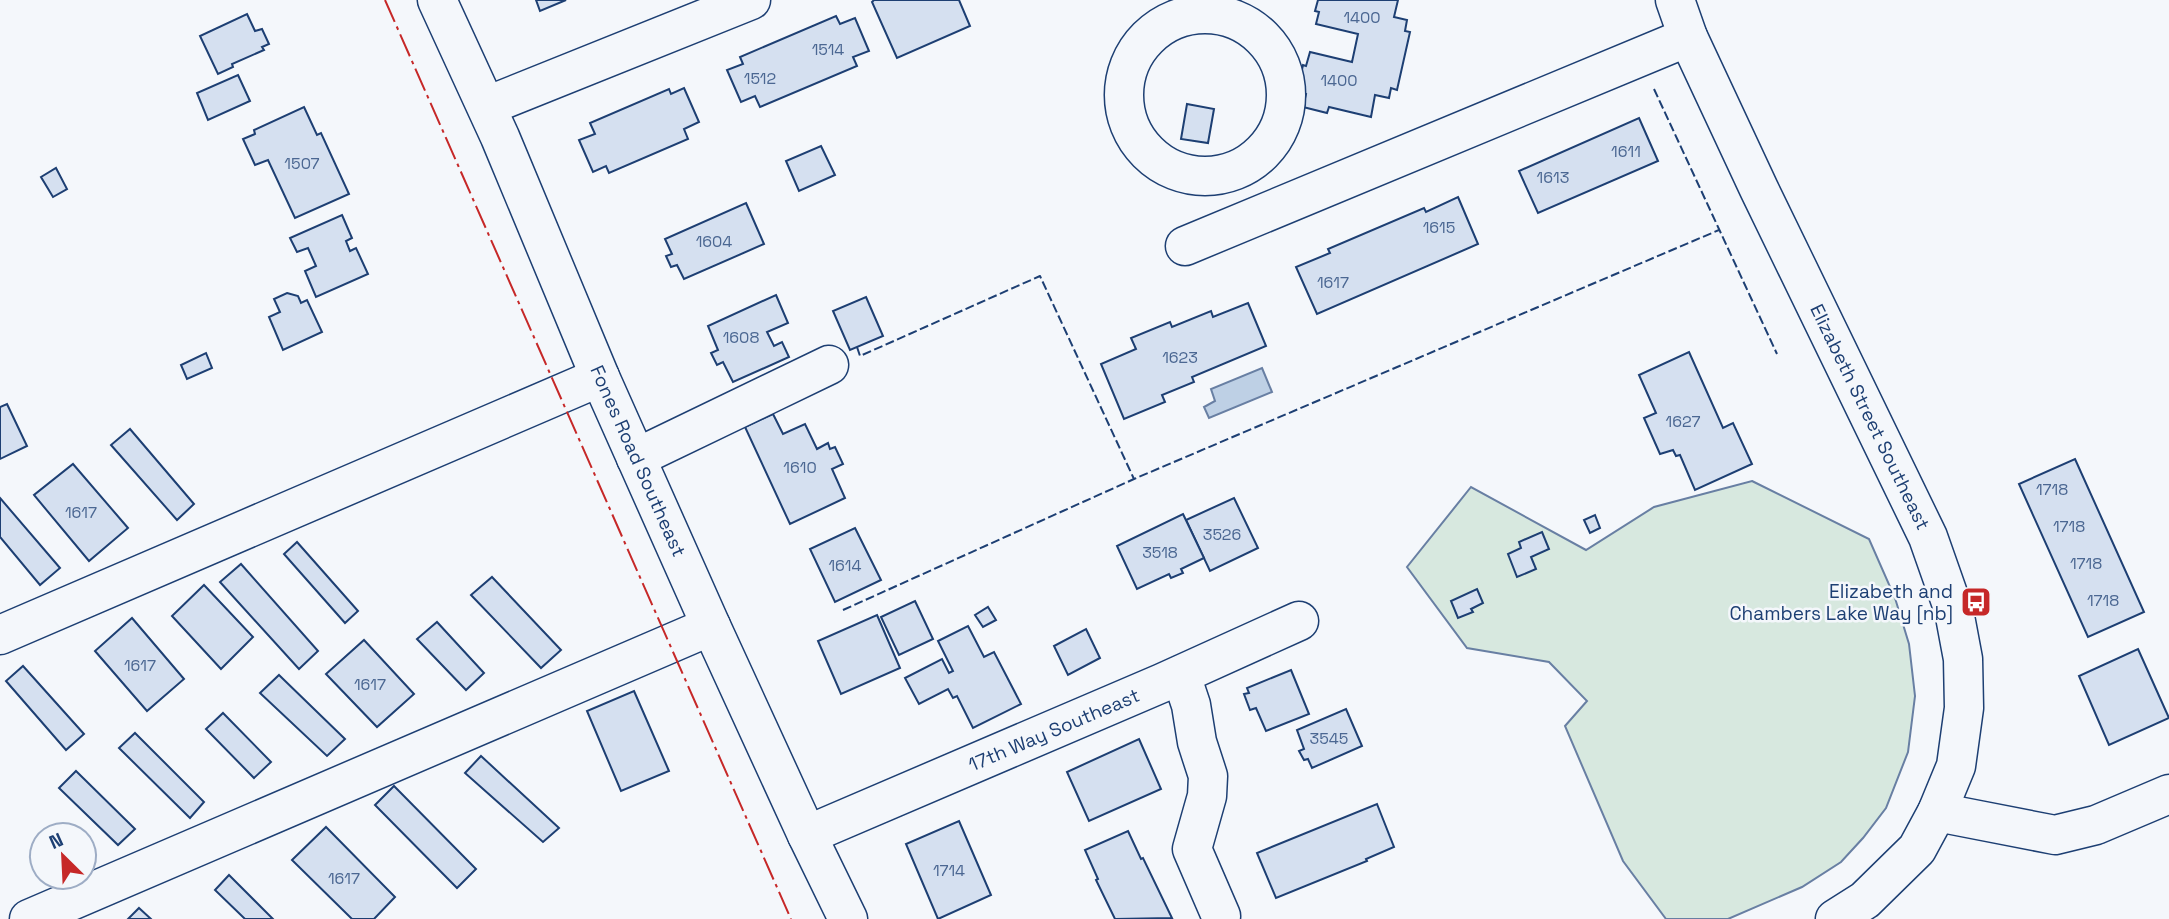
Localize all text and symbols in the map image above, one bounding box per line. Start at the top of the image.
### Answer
house number: 1400 [1343,7,1381,28]
house number: 1514 [812,39,844,60]
house number: 1512 [744,68,776,89]
house number: 1400 [1320,70,1358,91]
house number: 1611 [1611,141,1641,162]
house number: 1507 [284,153,320,174]
house number: 1613 [1537,167,1569,188]
house number: 1615 [1423,217,1455,238]
house number: 1604 [696,231,732,252]
house number: 1617 [1317,272,1349,293]
street label: Elizabeth Street Southeast [1804,300,1936,534]
house number: 1608 [723,327,759,348]
house number: 1623 [1162,347,1198,368]
street label: Fones Road Southeast [584,361,692,561]
house number: 1627 [1666,411,1700,432]
house number: 1610 [783,457,817,478]
house number: 1718 [2036,479,2068,500]
house number: 1617 [65,502,97,523]
house number: 1718 [2053,516,2085,537]
house number: 3526 [1203,524,1241,545]
house number: 3518 [1142,542,1178,563]
house number: 1718 [2070,553,2102,574]
house number: 1614 [828,555,862,576]
place label: Elizabeth and Chambers Lake Way [nb] [1729,579,1953,626]
bus stop icon: Elizabeth and Chambers Lake Way [nb] [1959,585,1993,619]
house number: 1718 [2087,590,2119,611]
house number: 1617 [124,655,156,676]
house number: 1617 [354,674,386,695]
street label: 17th Way Southeast [965,683,1143,777]
house number: 3545 [1310,728,1348,749]
north arrow [28,821,98,891]
text: N [45,827,67,855]
house number: 1714 [933,860,965,881]
house number: 1617 [328,868,360,889]

